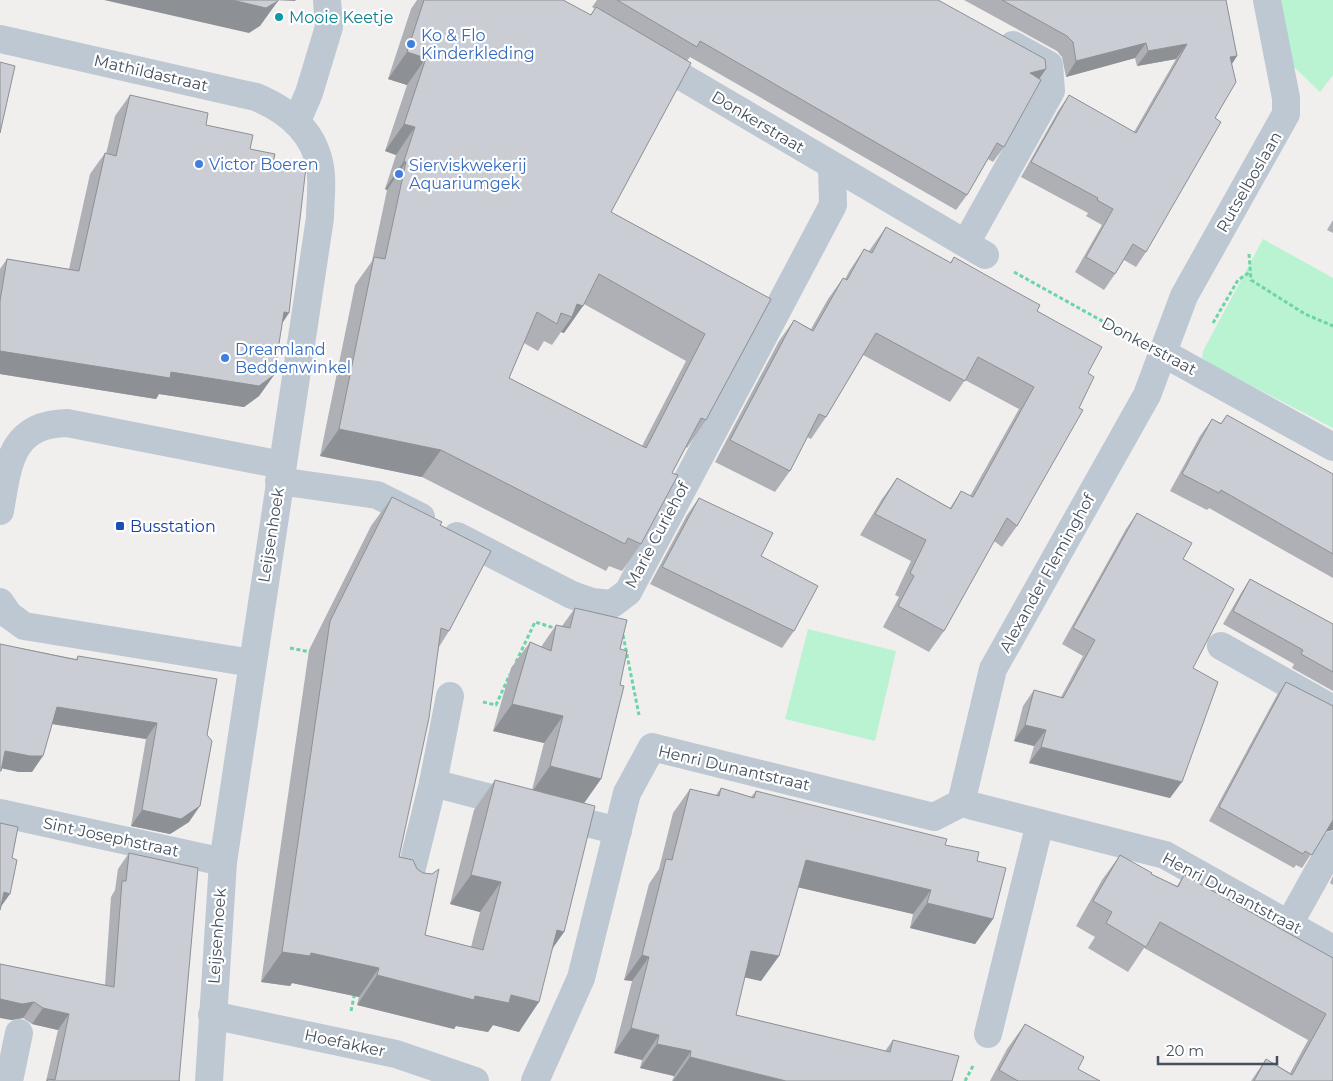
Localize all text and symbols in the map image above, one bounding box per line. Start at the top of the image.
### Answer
place label: Mooie Keetje [289,8,393,27]
marker: Mooie Keetje [273,11,285,23]
place label: Ko & Flo Kinderkleding [421,26,535,63]
marker: Ko & Flo Kinderkleding [405,38,417,50]
street label: Mathildastraat [92,51,210,95]
street label: Donkerstraat [708,87,808,157]
street label: Rutselboslaan [1212,128,1286,236]
place label: Victor Boeren [209,155,319,174]
place label: Sierviskwekerij Aquariumgek [409,156,527,193]
marker: Victor Boeren [193,158,205,170]
marker: Sierviskwekerij Aquariumgek [393,168,405,180]
street label: Donkerstraat [1098,313,1200,379]
place label: Dreamland Beddenwinkel [235,340,351,377]
marker: Dreamland Beddenwinkel [219,352,231,364]
street label: Marie Curiehof [621,478,693,591]
street label: Leijsenhoek [254,486,288,584]
street label: Alexander Fleminghof [995,490,1099,656]
place label: Busstation [130,517,216,536]
marker: Busstation [114,520,126,532]
street label: Henri Dunantstraat [656,741,812,795]
street label: Sint Josephstraat [41,813,181,861]
street label: Henri Dunantstraat [1159,848,1305,938]
street label: Leijsenhoek [204,887,230,985]
street label: Hoefakker [303,1025,387,1061]
scale bar [1158,1034,1277,1066]
text: 20 m [1166,1041,1204,1060]

